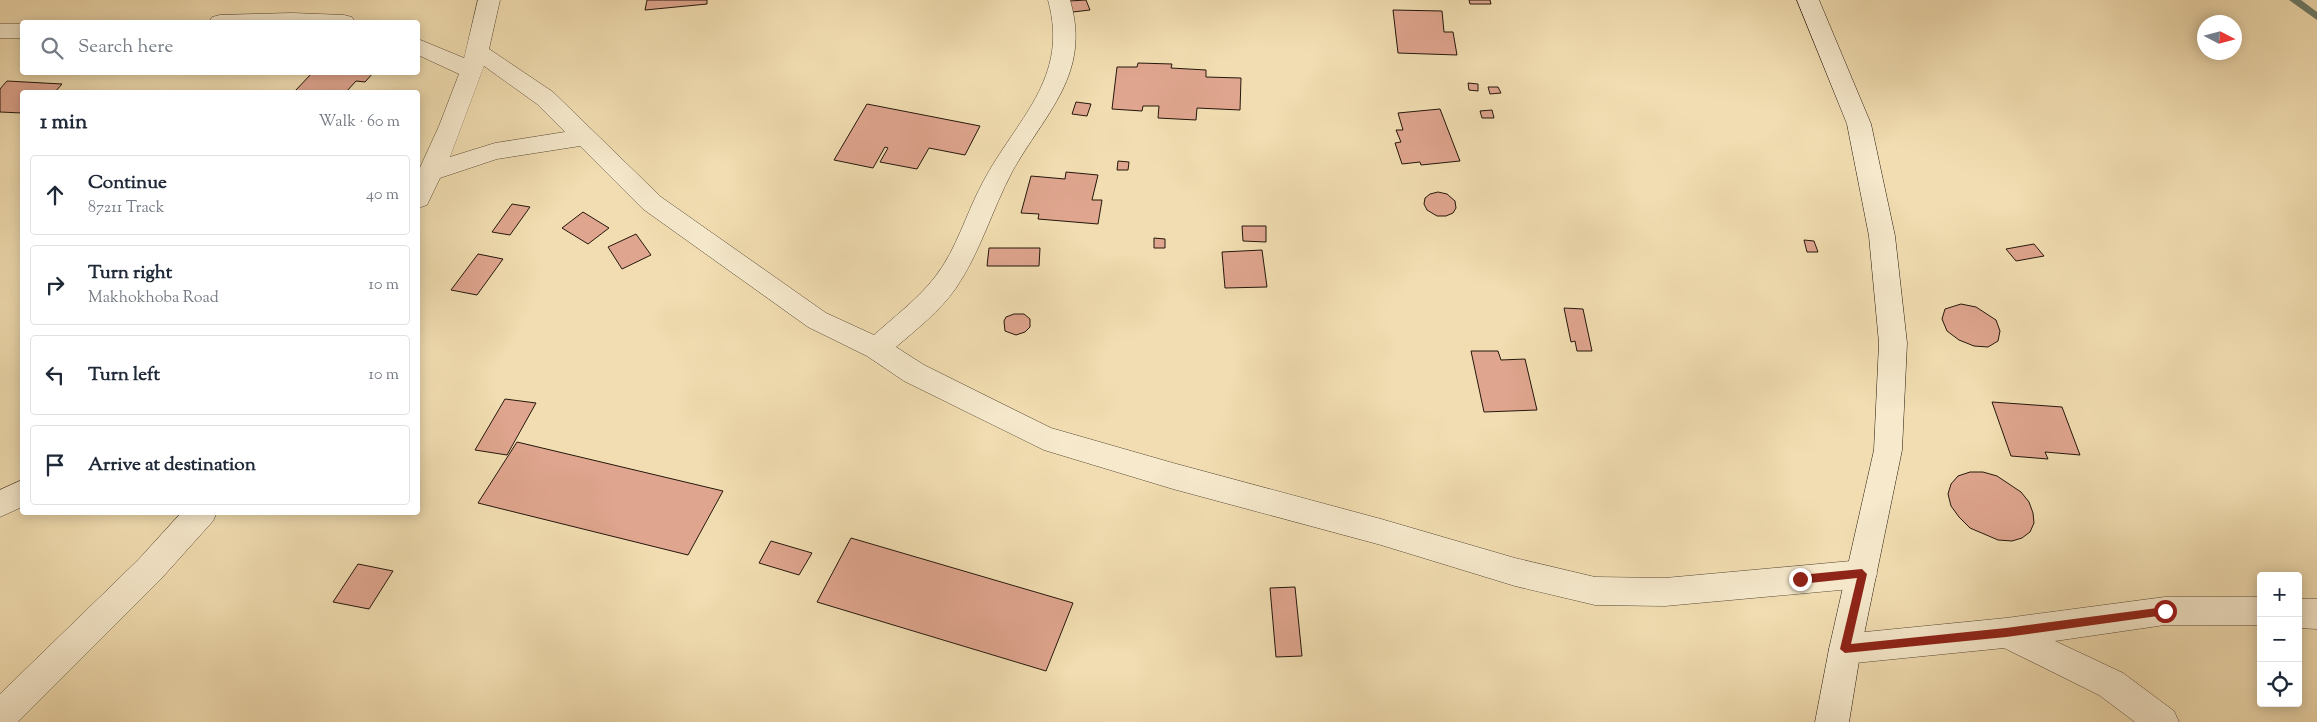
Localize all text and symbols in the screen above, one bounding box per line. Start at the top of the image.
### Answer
north arrow [2197,15,2242,60]
search box [20,20,420,75]
icon: search [38,34,66,62]
text: Search here [78,34,173,61]
text: 1 min [40,108,87,138]
text: Walk · 60 m [319,111,400,134]
text: Continue [88,170,167,197]
icon: ahead [41,181,69,209]
text: 40 m [366,184,399,207]
text: 87211 Track [88,197,165,220]
text: Turn right [88,260,172,287]
icon: right [41,271,69,299]
text: 10 m [369,274,399,297]
text: Makhokhoba Road [88,287,219,310]
icon: left [41,361,69,389]
text: Turn left [88,362,160,389]
text: 10 m [369,364,399,387]
icon: arrive [41,451,69,479]
text: Arrive at destination [88,452,256,479]
route end [1789,568,1812,591]
map controls [2257,572,2302,707]
button: + [2257,572,2302,617]
route start [2154,600,2177,623]
button: − [2257,617,2302,662]
button: locate [2257,662,2302,707]

